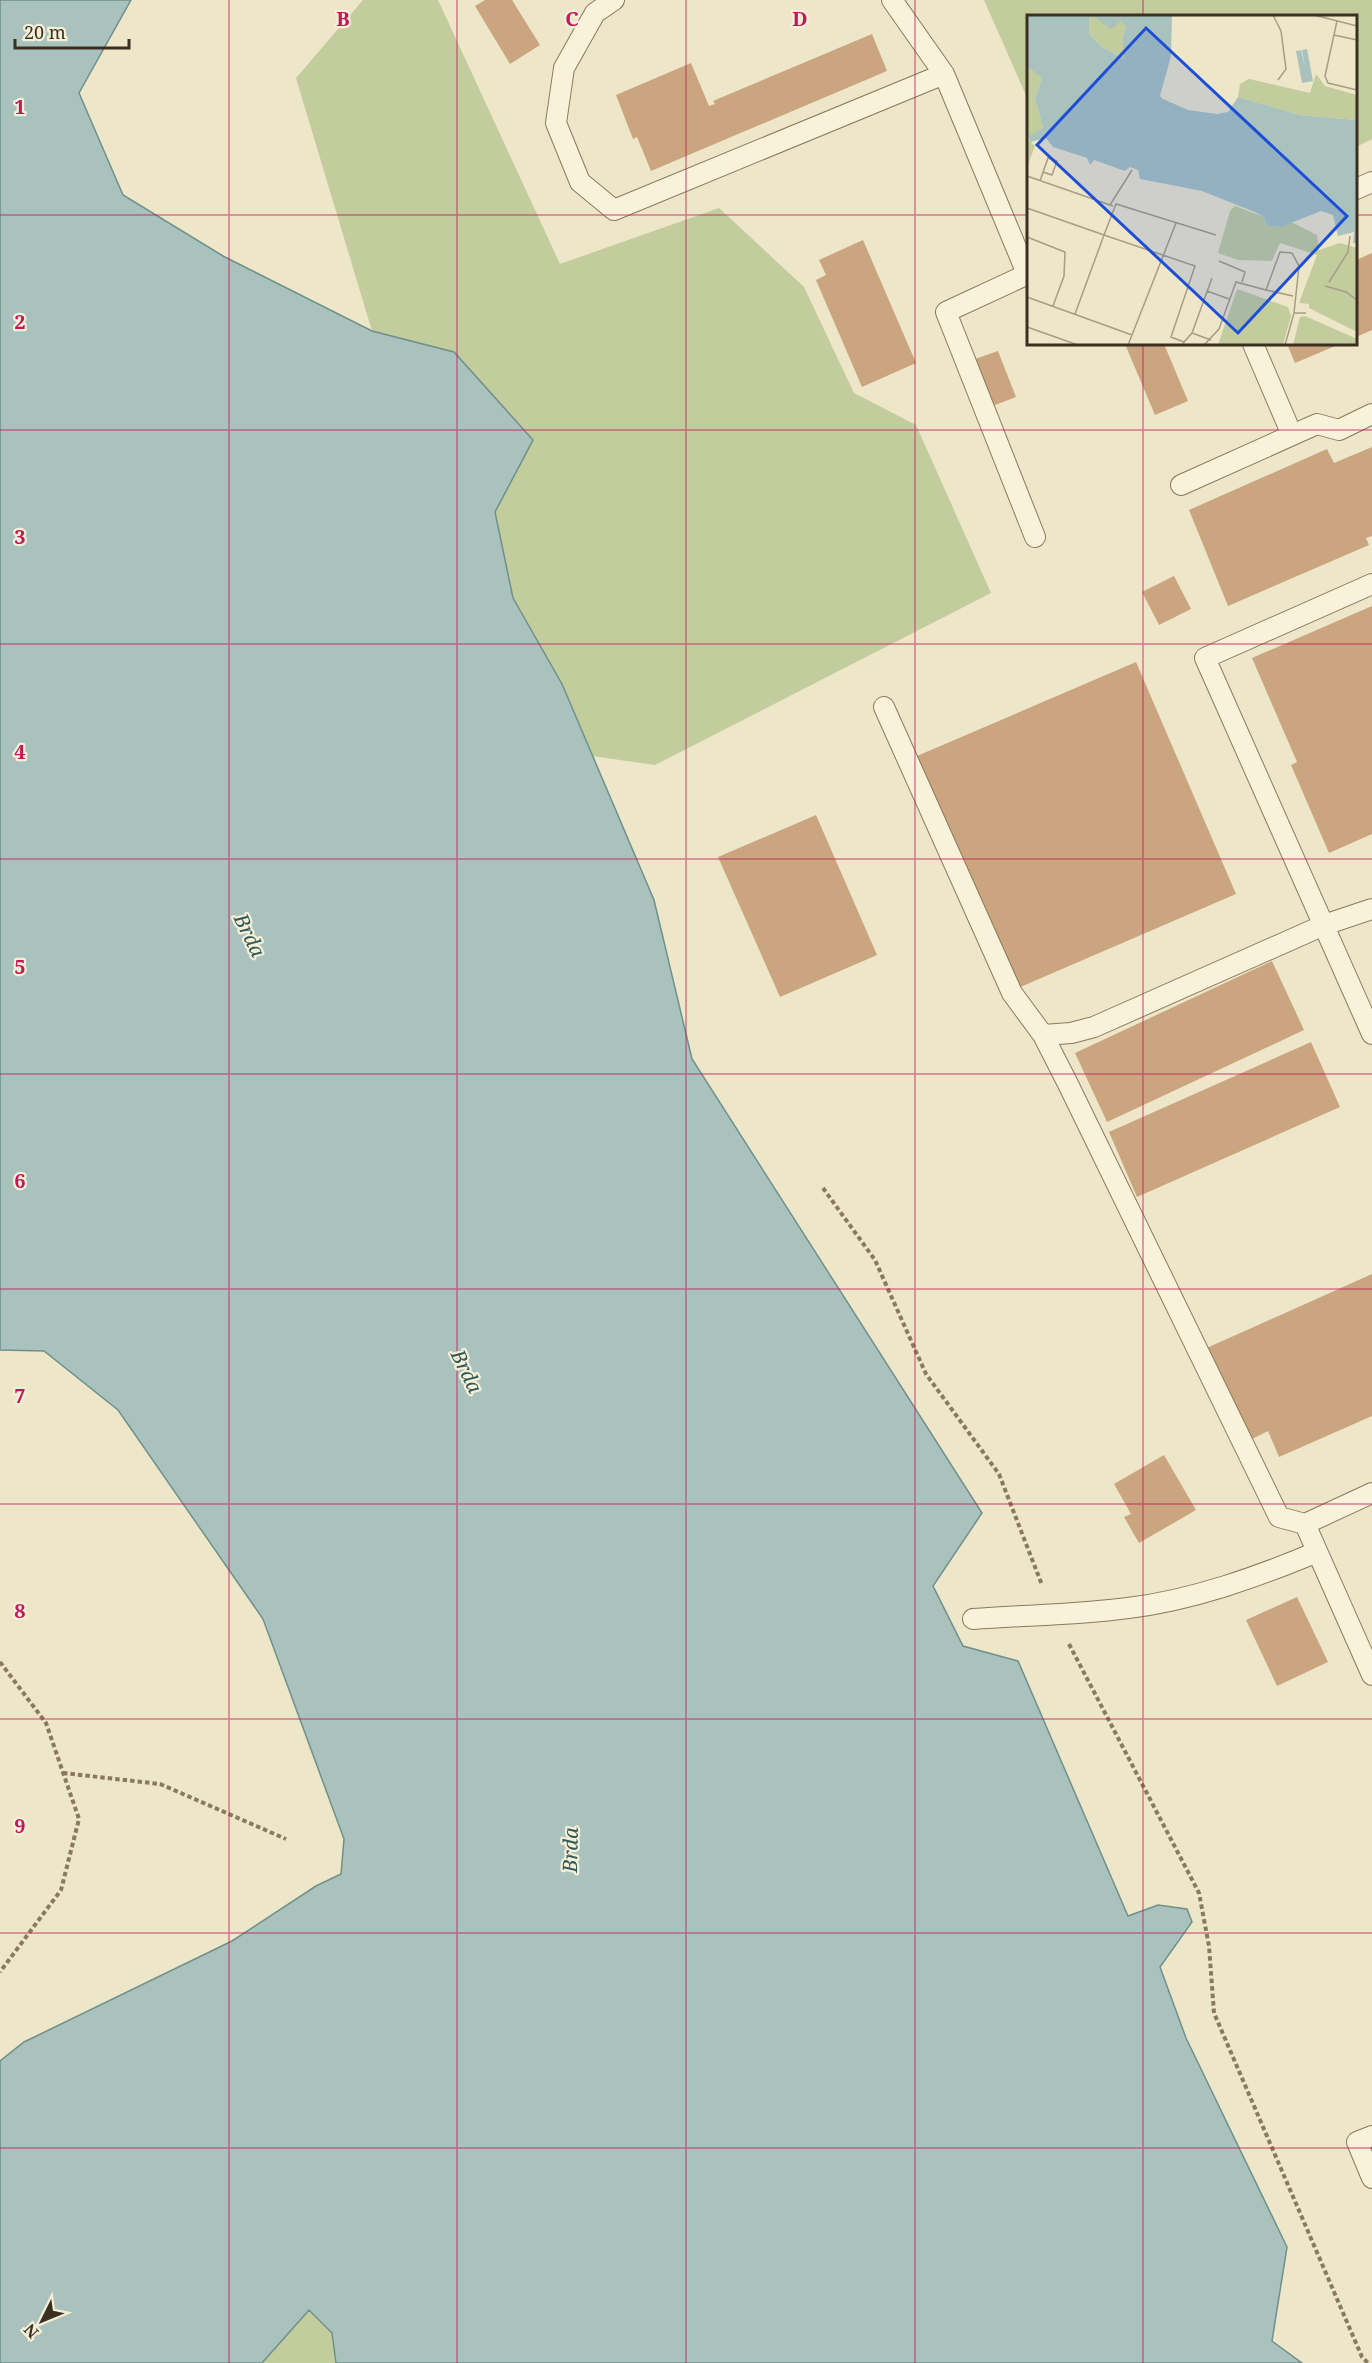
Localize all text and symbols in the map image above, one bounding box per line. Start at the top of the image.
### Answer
text: B [336,5,350,32]
text: C [565,5,579,32]
text: D [792,5,808,32]
scale bar [15,12,129,50]
inset map [1027,15,1357,345]
text: 20 m [24,20,66,44]
text: 1 [14,93,26,120]
text: 2 [14,308,26,335]
text: 3 [14,523,26,550]
text: 4 [14,738,26,765]
water label: Brda [228,908,272,962]
text: 5 [14,953,26,980]
text: 6 [14,1167,26,1194]
water label: Brda [445,1344,489,1398]
text: 7 [14,1382,26,1409]
text: 8 [14,1597,26,1624]
text: 9 [14,1812,26,1839]
water label: Brda [556,1827,584,1874]
north arrow [12,2291,72,2351]
text: N [18,2319,43,2343]

